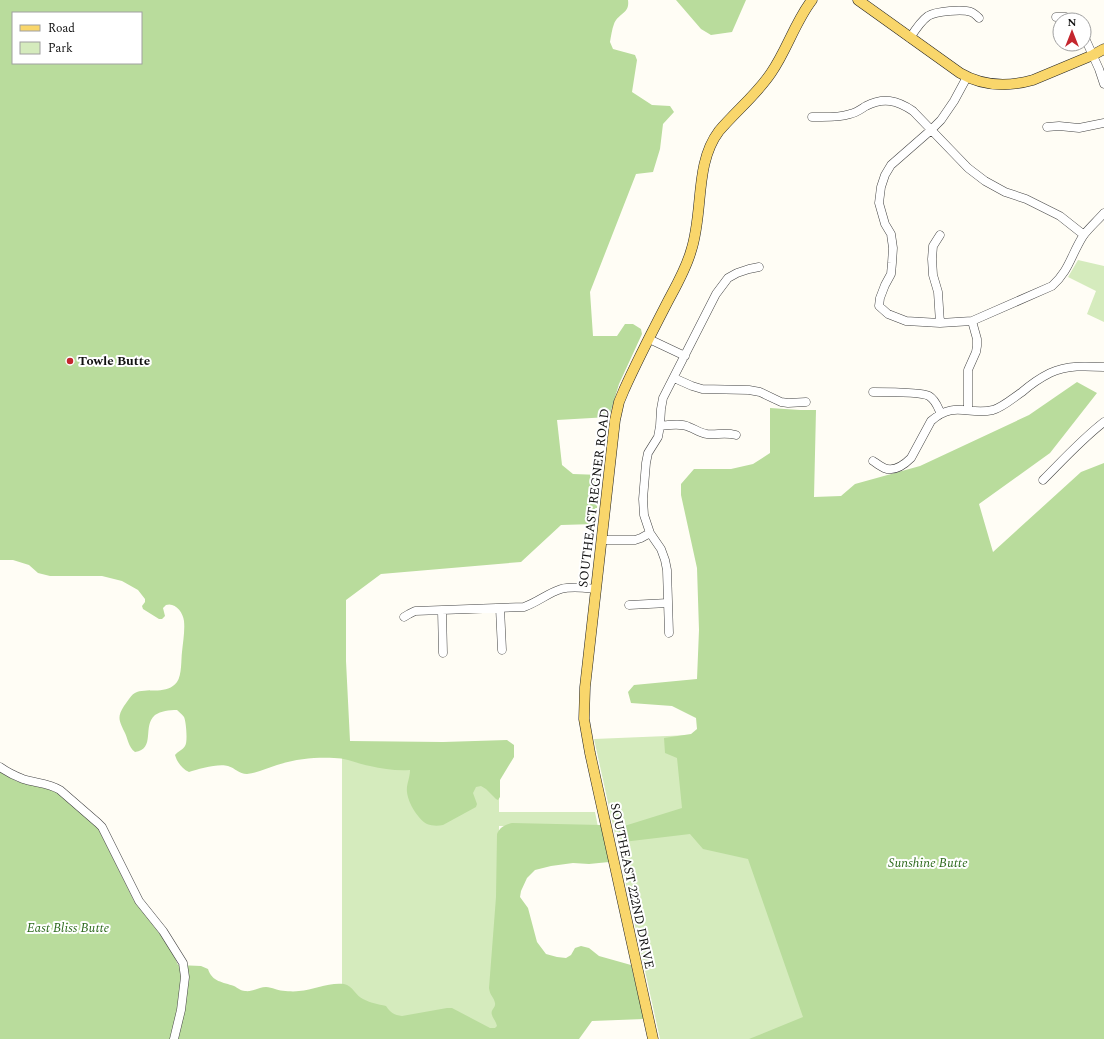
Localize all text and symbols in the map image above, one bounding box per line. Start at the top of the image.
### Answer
legend [12,12,142,64]
north arrow [1052,12,1092,52]
text: N [1068,14,1077,31]
text: Road [48,19,75,38]
text: Park [48,39,73,58]
place label: Towle Butte [78,351,150,371]
marker: Towle Butte [65,356,75,366]
street label: SOUTHEAST REGNER ROAD [573,407,615,589]
street label: SOUTHEAST 222ND DRIVE [605,801,659,971]
park label: Sunshine Butte [888,853,968,873]
park label: East Bliss Butte [27,918,110,938]

